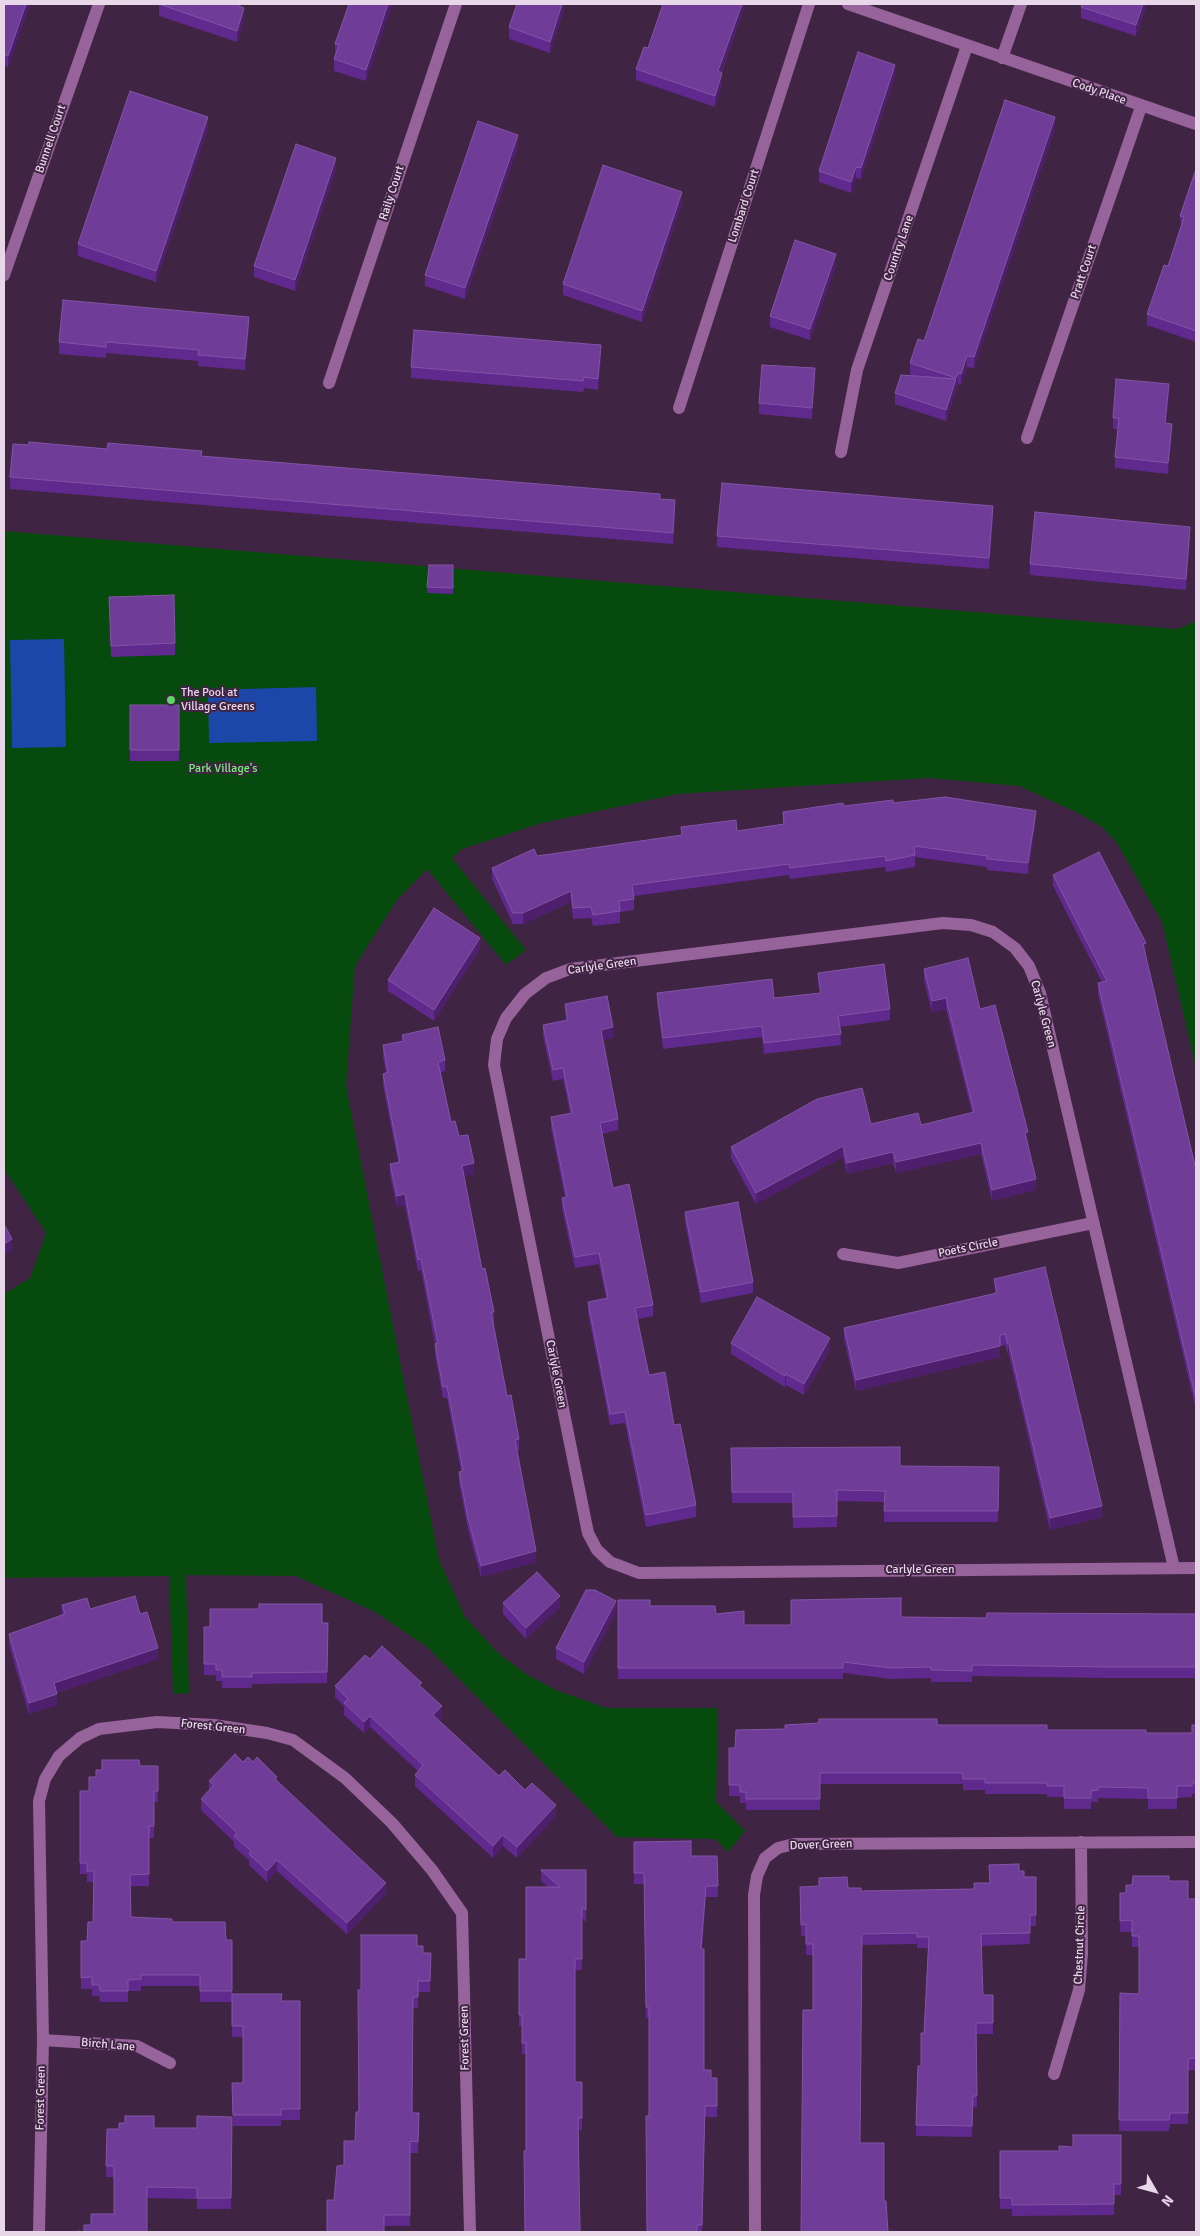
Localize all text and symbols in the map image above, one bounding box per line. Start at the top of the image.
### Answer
street label: Cody Place [1070,76,1128,108]
street label: Bunnell Court [33,103,69,175]
street label: Raily Court [376,164,408,222]
street label: Lombard Court [725,167,763,245]
street label: Country Lane [881,213,917,283]
street label: Pratt Court [1068,243,1100,301]
place label: The Pool at Village Greens [181,686,255,714]
marker: The Pool at Village Greens [165,694,177,706]
park label: Park Village's [189,762,257,776]
street label: Carlyle Green [567,954,637,978]
street label: Carlyle Green [1027,979,1059,1049]
street label: Poets Circle [937,1235,999,1261]
street label: Carlyle Green [542,1339,570,1409]
street label: Carlyle Green [885,1563,955,1577]
street label: Forest Green [180,1716,246,1738]
street label: Dover Green [789,1837,853,1853]
street label: Chestnut Circle [1071,1905,1089,1985]
street label: Forest Green [457,2005,473,2071]
street label: Birch Lane [80,2035,136,2055]
street label: Forest Green [33,2065,49,2131]
north arrow [1130,2166,1180,2216]
text: N [1158,2191,1177,2210]

